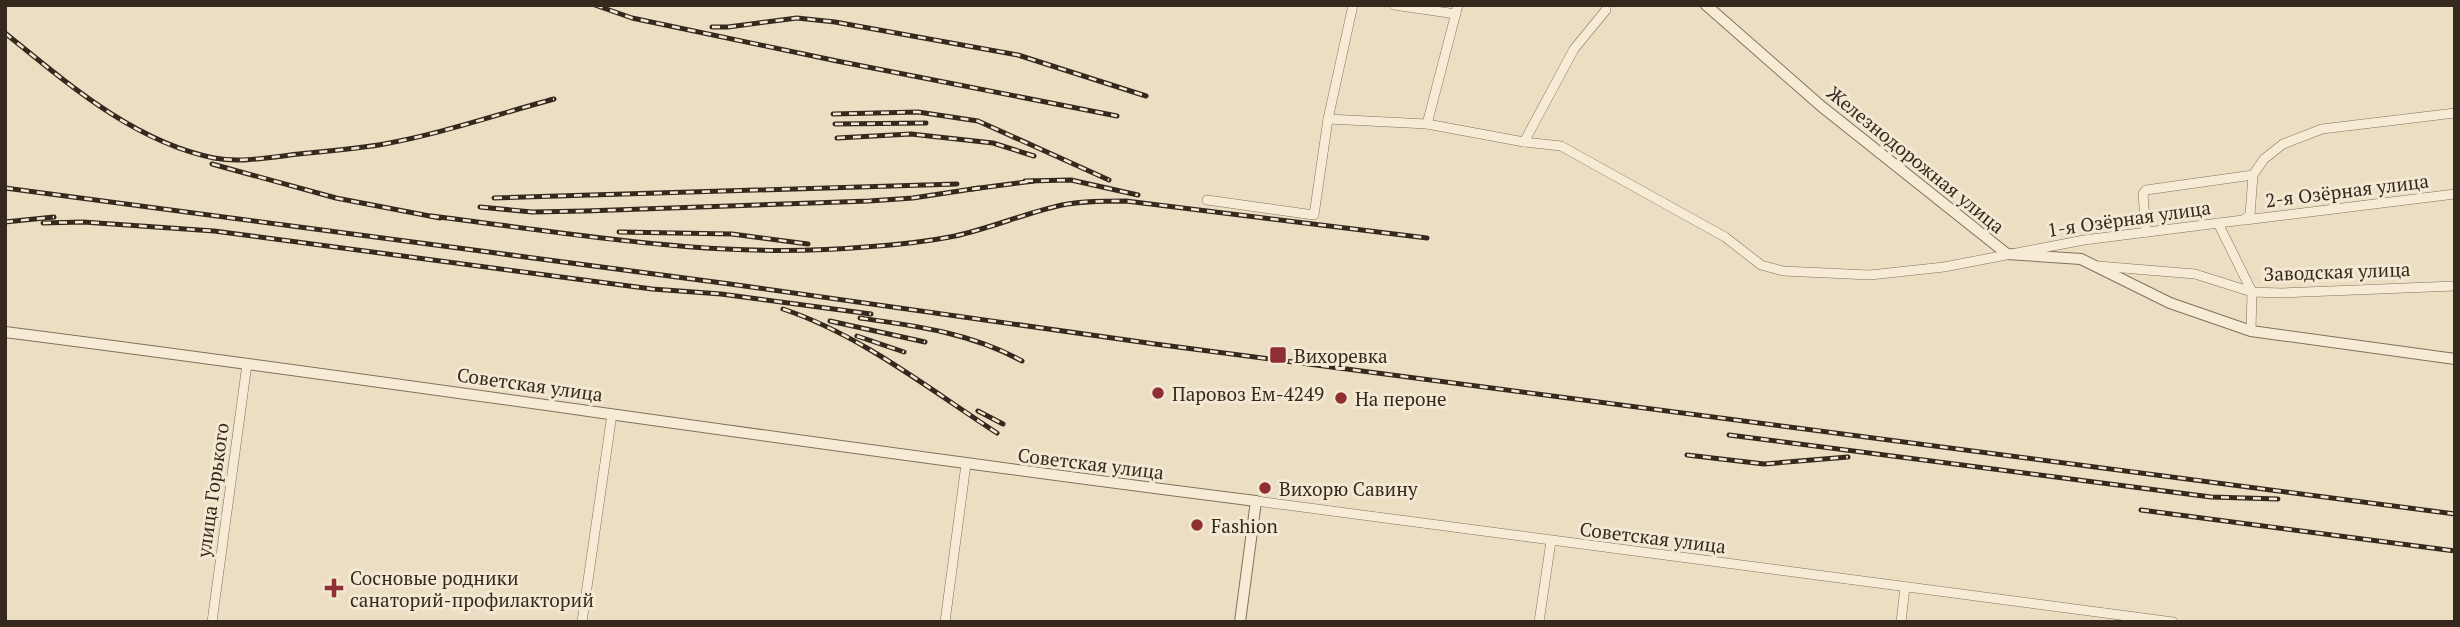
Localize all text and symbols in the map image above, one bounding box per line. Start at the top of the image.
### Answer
street label: Железнодорожная улица [1822,80,2010,239]
street label: 2-я Озёрная улица [2264,168,2431,212]
street label: 1-я Озёрная улица [2046,194,2213,242]
street label: Заводская улица [2263,256,2411,286]
place label: Вихоревка [1294,343,1388,368]
marker: Вихоревка [1268,345,1288,365]
street label: Советская улица [455,361,605,407]
place label: Паровоз Ем-4249 [1172,381,1324,406]
marker: Паровоз Ем-4249 [1150,385,1166,401]
place label: На пероне [1355,386,1447,411]
marker: На пероне [1333,390,1349,406]
street label: улица Горького [190,421,234,560]
street label: Советская улица [1016,442,1166,484]
place label: Вихорю Савину [1279,476,1418,501]
marker: Вихорю Савину [1257,480,1273,496]
place label: Fashion [1211,513,1278,538]
street label: Советская улица [1578,516,1728,558]
marker: Fashion [1189,517,1205,533]
place label: Сосновые родники санаторий-профилакторий [350,565,594,612]
marker: Сосновые родники санаторий-профилакторий [324,578,344,598]

